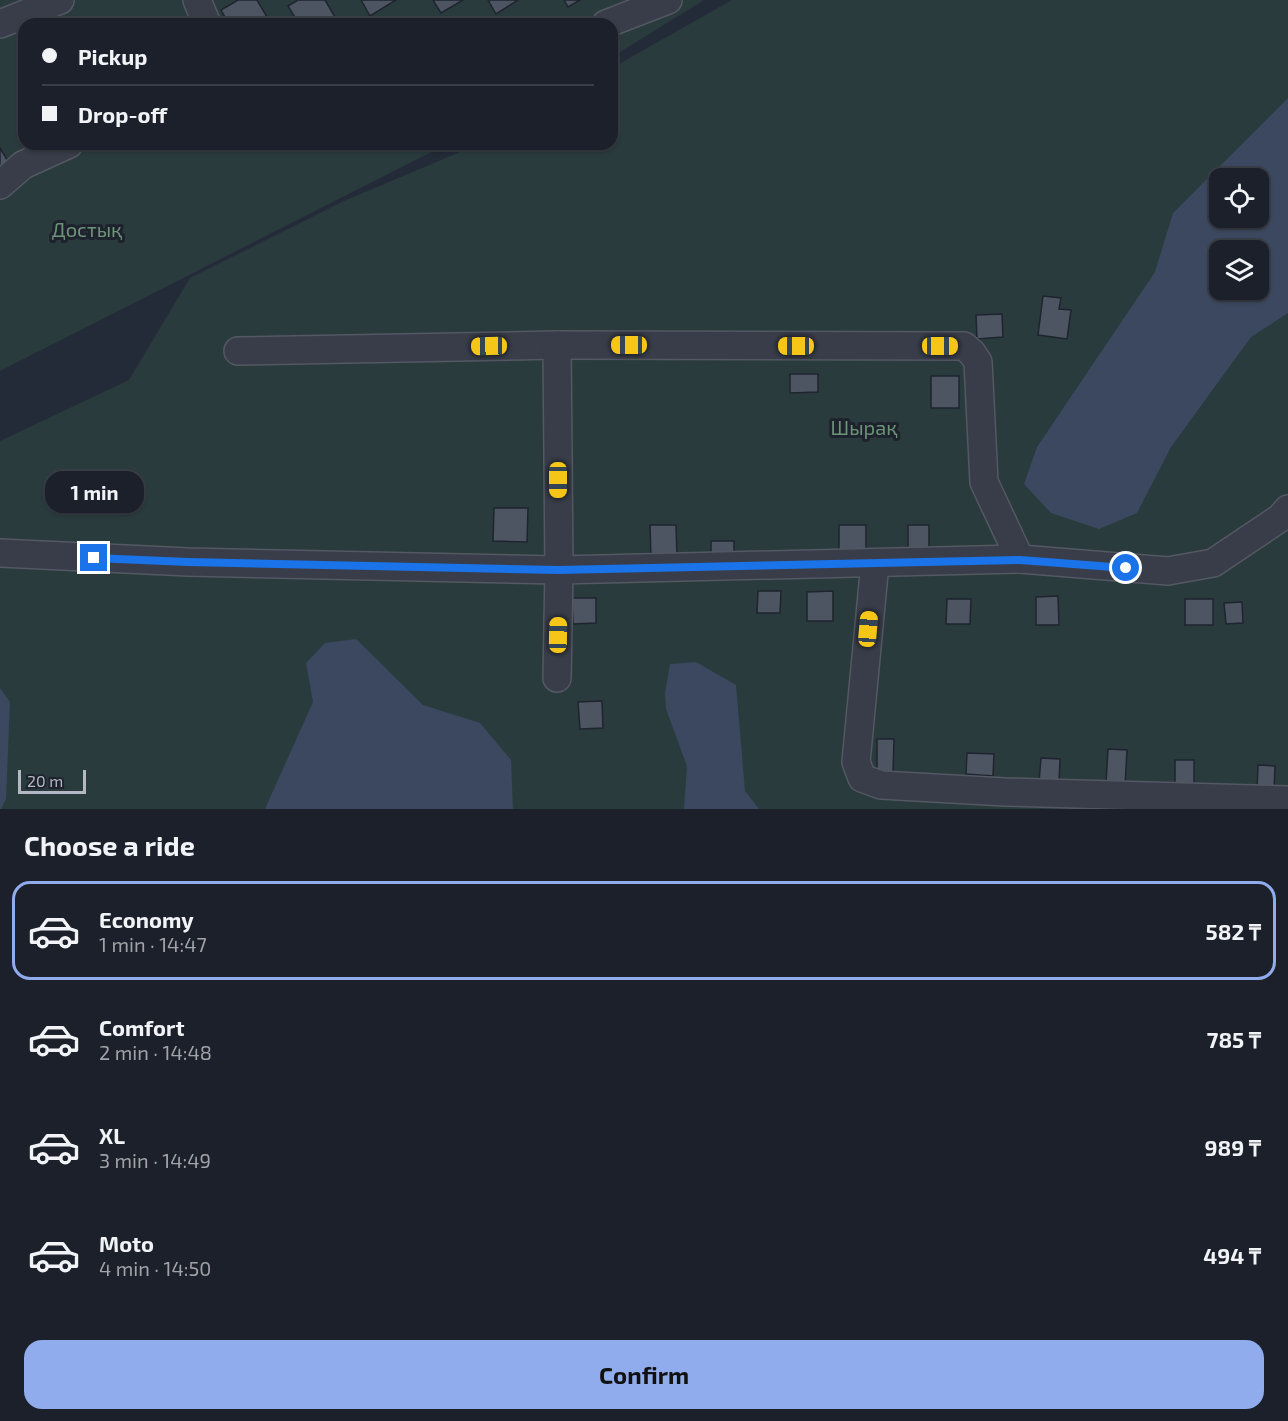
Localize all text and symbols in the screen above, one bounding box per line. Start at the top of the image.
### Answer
text: Pickup [78,43,147,69]
text: Drop-off [78,101,167,127]
map controls [1209,168,1269,300]
button: locate [1209,168,1269,228]
park label: Достық [52,217,122,241]
button: layers [1209,240,1269,300]
car [611,336,647,354]
car [471,337,507,355]
car [778,337,814,355]
car [922,337,958,355]
park label: Шырақ [831,415,897,439]
car [549,462,567,498]
callout: 1 min [44,471,144,513]
text: 1 min [70,480,119,504]
route end [80,544,107,571]
route start [1112,554,1139,581]
car [857,610,879,648]
car [549,617,567,653]
scale bar [18,767,86,794]
text: 20 m [27,771,63,790]
text: Choose a ride [24,829,195,861]
icon: car [27,904,81,958]
text: Economy [99,906,194,932]
text: 582 ₸ [1206,918,1261,944]
text: 1 min · 14:47 [99,932,207,956]
icon: car [27,1012,81,1066]
text: Comfort [99,1014,184,1040]
text: 785 ₸ [1207,1026,1261,1052]
text: 2 min · 14:48 [99,1040,212,1064]
icon: car [27,1120,81,1174]
text: XL [99,1122,125,1148]
text: 989 ₸ [1205,1134,1261,1160]
text: 3 min · 14:49 [99,1148,211,1172]
icon: car [27,1228,81,1282]
text: Moto [99,1230,154,1256]
text: 494 ₸ [1203,1242,1261,1268]
text: 4 min · 14:50 [99,1256,211,1280]
button: Confirm [24,1340,1264,1409]

